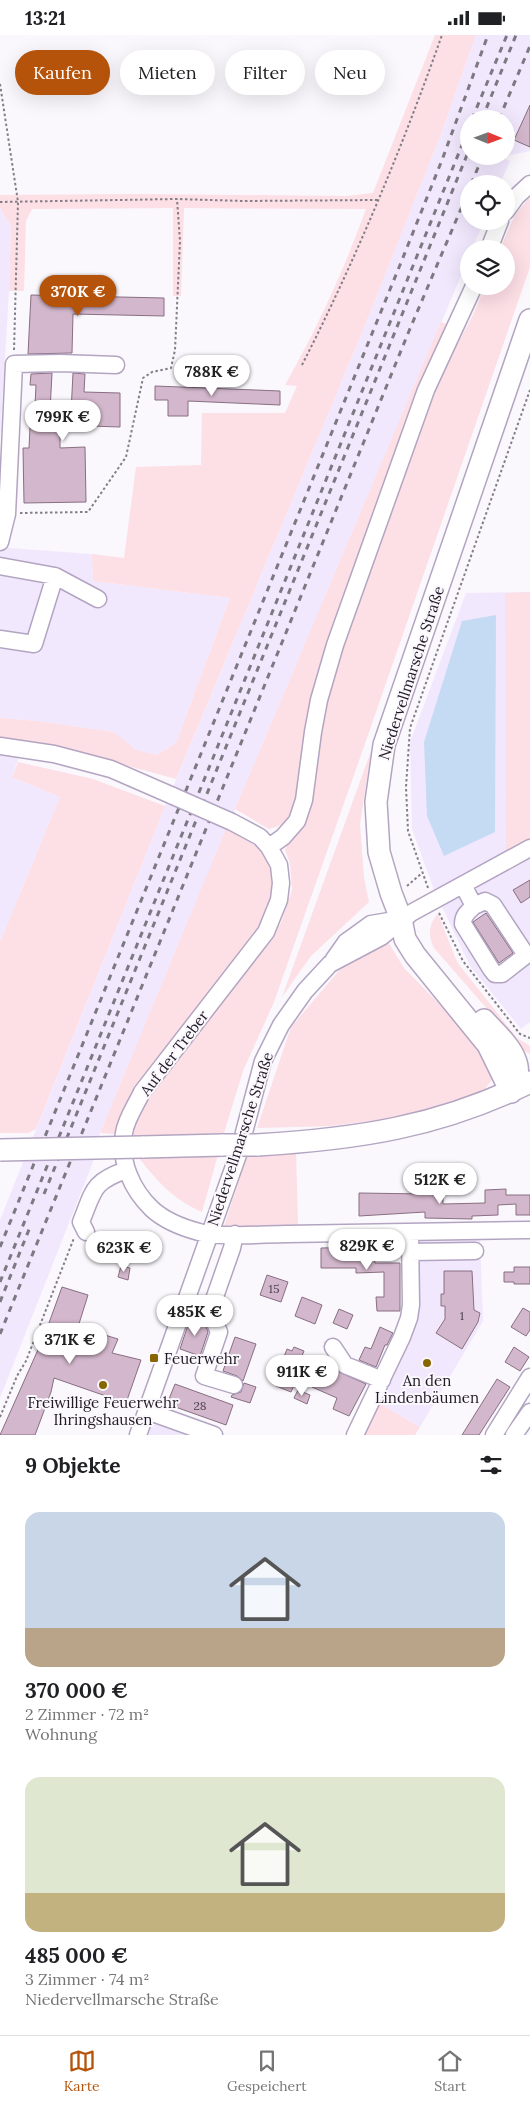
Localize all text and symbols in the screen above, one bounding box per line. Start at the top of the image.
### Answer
text: 13:21 [25,6,66,30]
chip: Kaufen [15,50,110,95]
chip: Mieten [120,50,215,95]
chip: Filter [225,50,305,95]
chip: Neu [315,50,385,95]
north arrow [460,110,515,165]
map controls [460,110,515,295]
button: locate [460,175,515,230]
button: layers [460,240,515,295]
pin: 370K € [37,275,119,317]
text: 370K € [50,281,106,301]
pin: 788K € [171,355,253,397]
text: 788K € [185,361,239,381]
pin: 799K € [22,399,104,442]
text: 799K € [36,406,90,426]
street label: Niedervellmarsche Straße [374,584,448,762]
street label: Auf der Treber [135,1006,213,1100]
street label: Niedervellmarsche Straße [203,1050,277,1228]
pin: 512K € [399,1163,481,1205]
text: 512K € [414,1169,466,1189]
pin: 829K € [326,1229,408,1271]
pin: 623K € [83,1231,165,1273]
text: 829K € [339,1235,395,1255]
text: 623K € [96,1237,152,1257]
house number: 15 [269,1281,279,1296]
pin: 485K € [154,1295,236,1337]
text: 485K € [167,1301,223,1321]
house number: 1 [460,1308,464,1323]
pin: 371K € [29,1323,111,1365]
text: 371K € [44,1329,96,1349]
place label: Feuerwehr [164,1349,240,1368]
marker: Feuerwehr [148,1352,160,1364]
pin: 911K € [261,1355,343,1397]
marker: An den Lindenbäumen [421,1357,433,1369]
text: 911K € [277,1361,327,1381]
place label: An den Lindenbäumen [375,1371,479,1407]
marker: Freiwillige Feuerwehr Ihringshausen [97,1379,109,1391]
place label: Freiwillige Feuerwehr Ihringshausen [28,1393,179,1429]
house number: 28 [193,1398,207,1413]
icon: filters [477,1451,505,1479]
text: 9 Objekte [25,1452,121,1479]
icon: home [220,1544,310,1634]
text: 370 000 € [25,1677,128,1704]
text: 2 Zimmer · 72 m² [25,1704,149,1724]
text: Wohnung [25,1724,97,1744]
icon: home [220,1809,310,1899]
text: 485 000 € [25,1942,128,1969]
text: 3 Zimmer · 74 m² [25,1969,149,1989]
text: Niedervellmarsche Straße [25,1989,219,2009]
tab: Karte [64,2047,100,2095]
tab: Gespeichert [227,2047,307,2095]
tab: Start [434,2047,466,2095]

